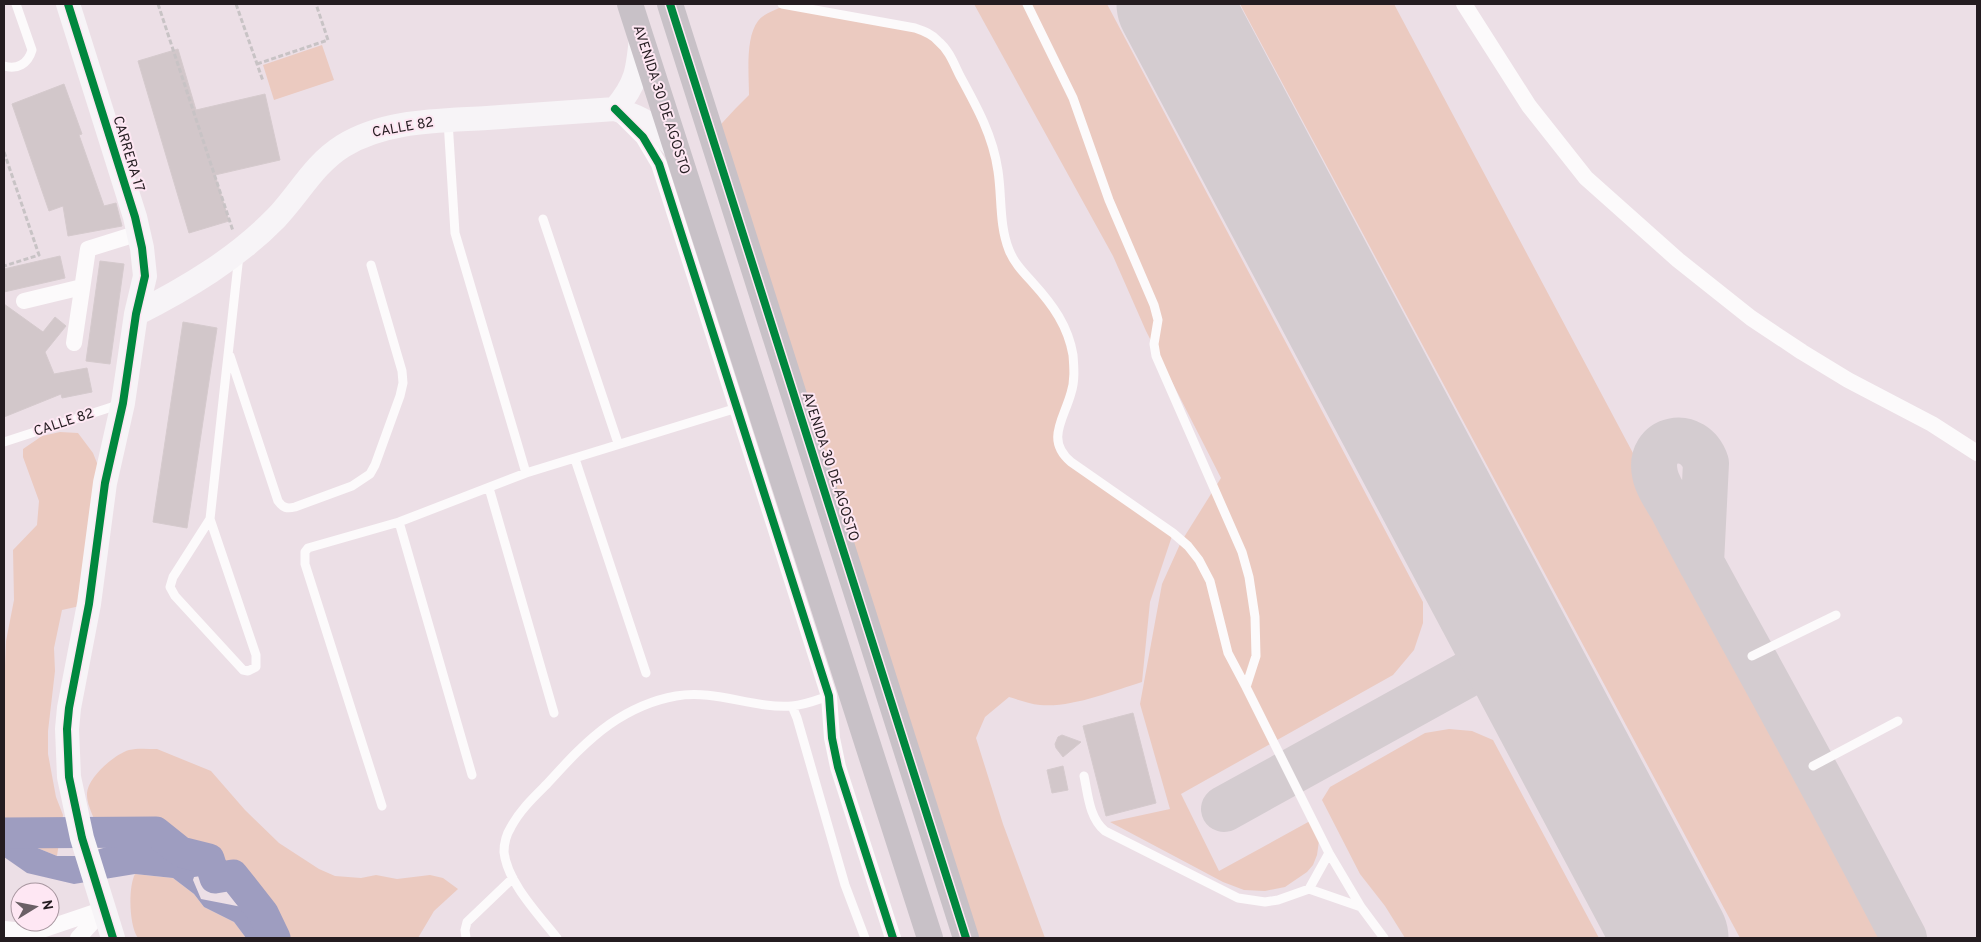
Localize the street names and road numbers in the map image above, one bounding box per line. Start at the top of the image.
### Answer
street label: AVENIDA 30 DE AGOSTO [629,23,693,177]
street label: CARRERA 17 [108,114,148,194]
street label: CALLE 82 [371,114,435,142]
street label: AVENIDA 30 DE AGOSTO [798,390,862,544]
street label: CALLE 82 [32,405,96,441]

